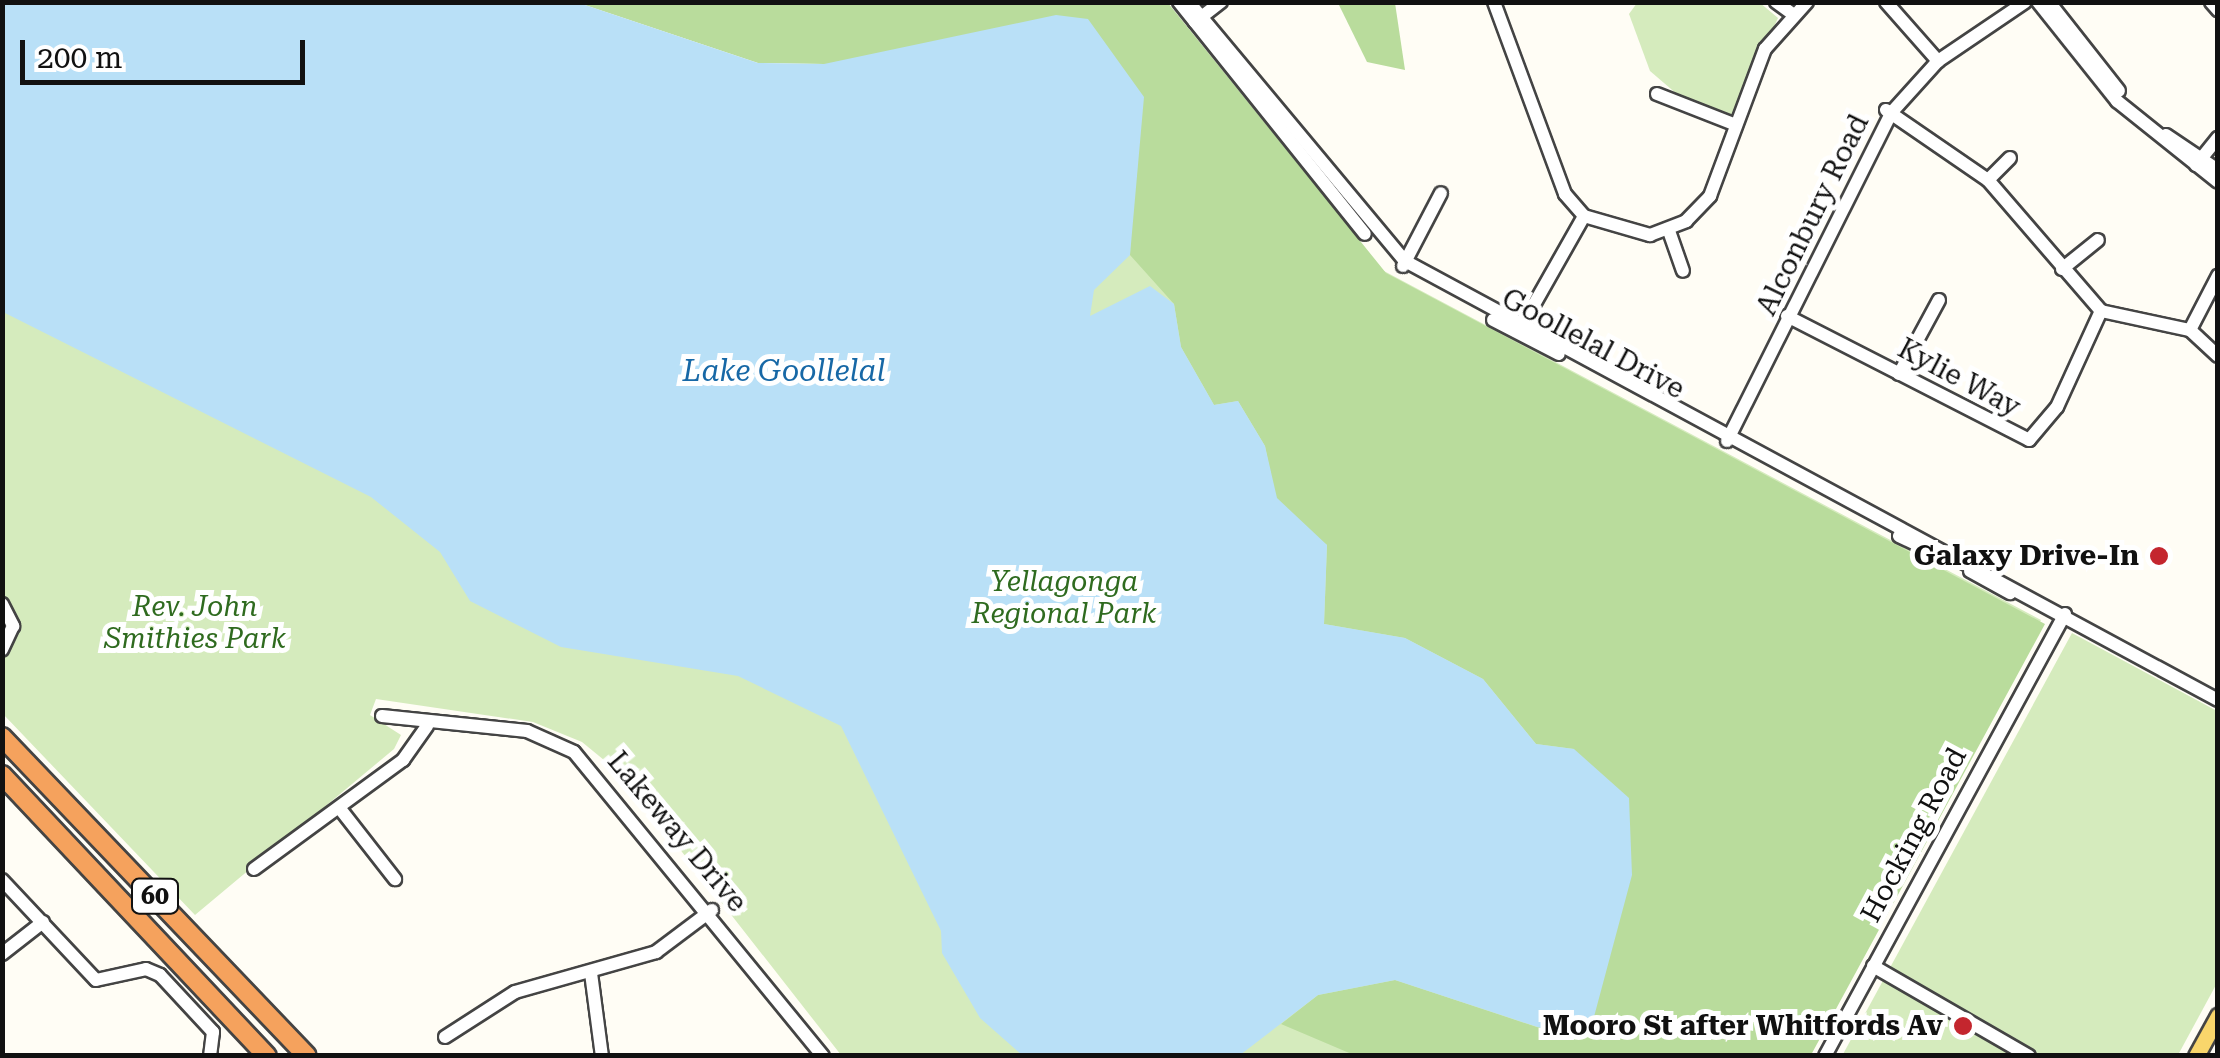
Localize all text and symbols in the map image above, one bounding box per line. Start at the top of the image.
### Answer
scale bar [25,20,310,82]
text: 200 m [37,40,122,75]
street label: Alconbury Road [1750,109,1876,321]
street label: Goollelal Drive [1496,282,1690,406]
street label: Kylie Way [1892,332,2026,424]
water label: Lake Goollelal [683,353,885,389]
place label: Galaxy Drive-In [1914,539,2139,573]
marker: Galaxy Drive-In [2148,545,2170,567]
park label: Yellagonga Regional Park [971,565,1157,631]
park label: Rev. John Smithies Park [104,590,286,656]
street label: Hocking Road [1854,742,1974,928]
street label: Lakeway Drive [600,745,754,919]
road number: 60 [130,876,180,916]
place label: Mooro St after Whitfords Av [1543,1009,1943,1043]
marker: Mooro St after Whitfords Av [1952,1015,1974,1037]

